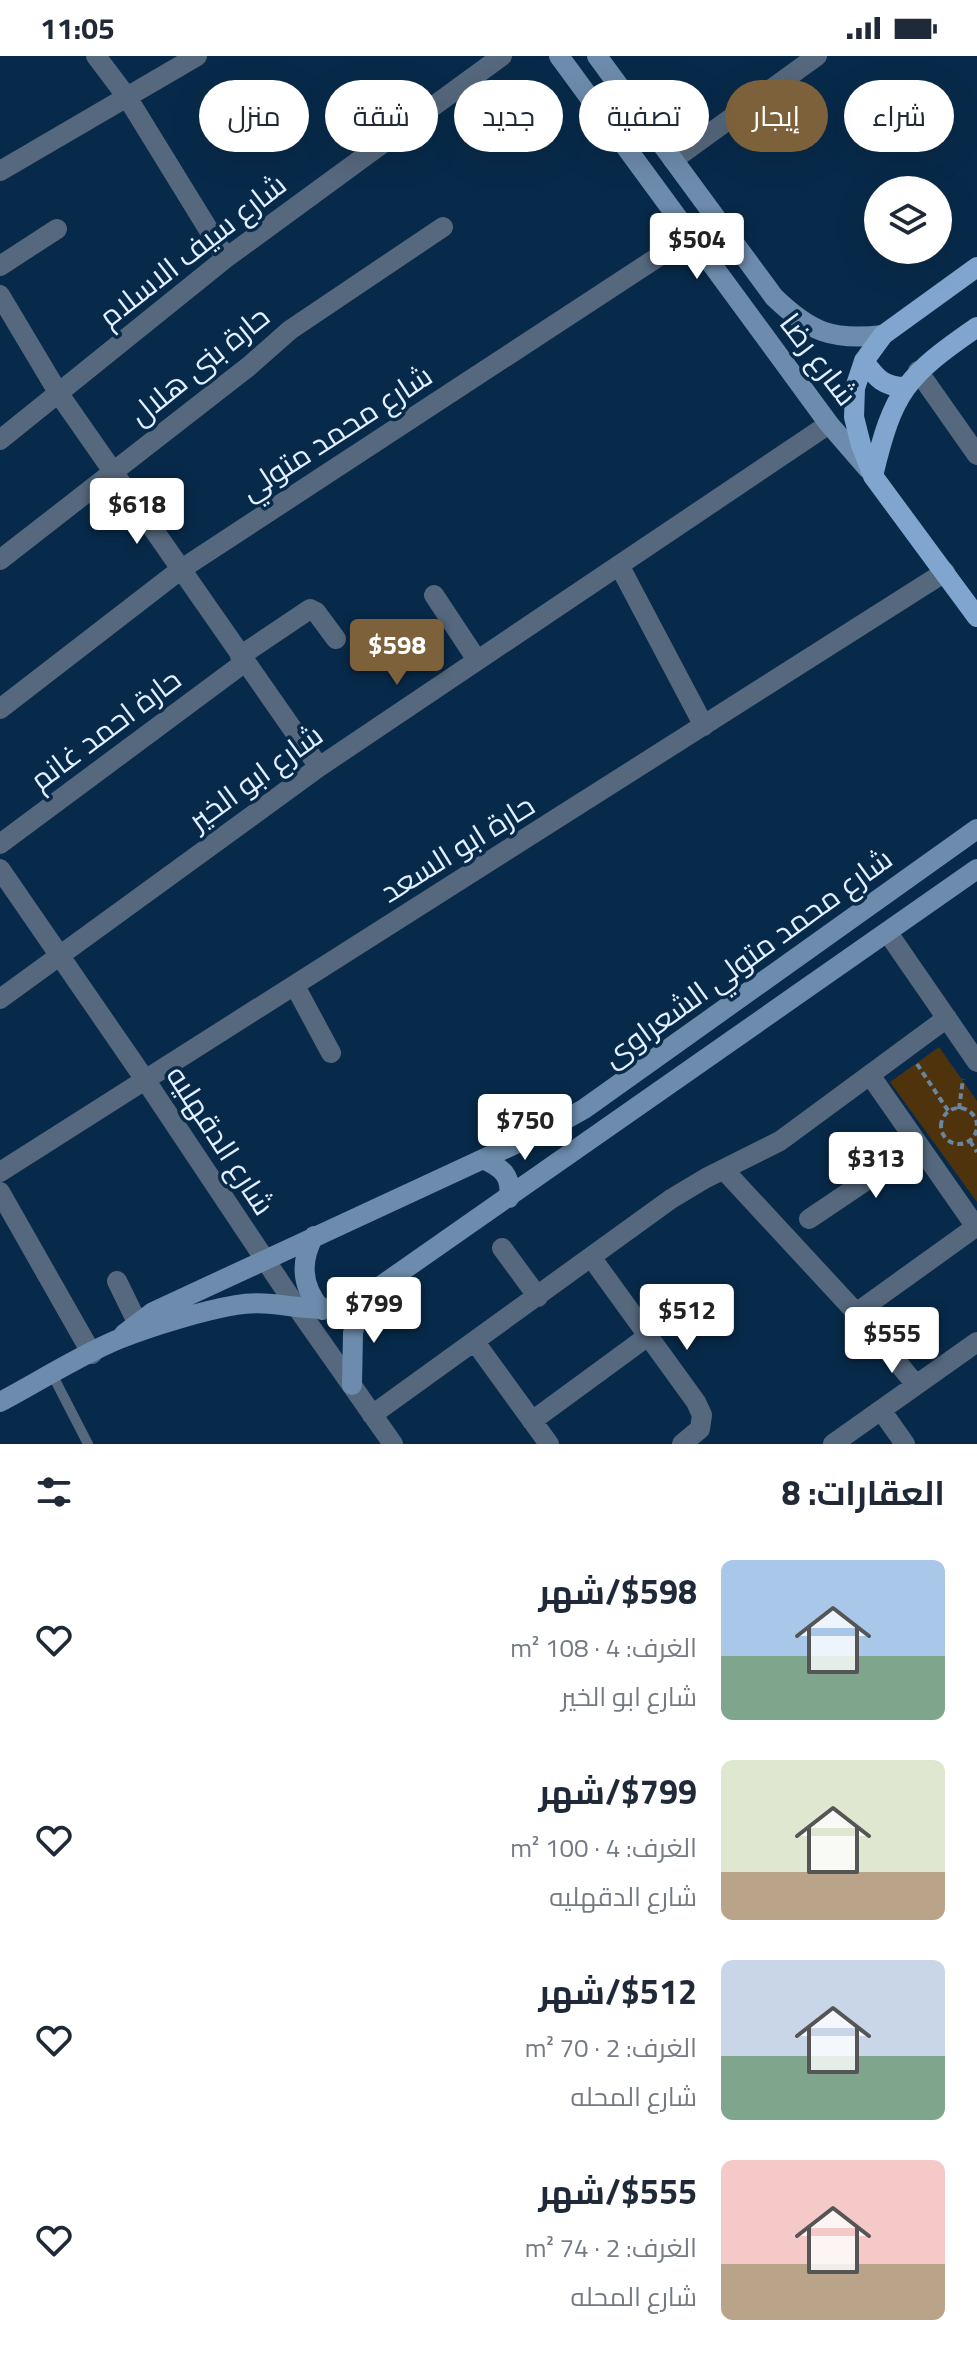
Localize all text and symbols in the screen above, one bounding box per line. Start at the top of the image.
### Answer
text: 11:05 [40,5,115,51]
chip: منزل [199,80,309,152]
chip: شقة [325,80,438,152]
chip: جديد [454,80,563,152]
chip: تصفية [579,80,709,152]
chip: إيجار [725,80,828,152]
chip: شراء [844,80,954,152]
street label: شارع سيف الاسلام [88,162,296,338]
map controls [864,176,952,264]
button: layers [864,176,952,264]
pin: $504 [650,213,744,281]
text: $504 [668,219,726,258]
street label: حارة بنى هلال [119,294,279,436]
street label: شارع رضا [769,303,869,415]
street label: شارع محمد متولي [231,353,442,512]
pin: $618 [90,478,184,546]
text: $618 [108,484,166,523]
pin: $598 [350,619,444,687]
text: $598 [368,625,426,664]
street label: حارة احمد غانم [19,657,191,801]
street label: شارع ابو الخير [176,712,332,843]
street label: حارة ابو السعد [371,782,543,914]
street label: شارع محمد متولي الشعراوى [592,836,902,1079]
street label: شارع الدقهليه [155,1056,287,1224]
pin: $750 [478,1094,572,1162]
text: $750 [496,1100,554,1139]
pin: $313 [829,1132,923,1200]
text: $313 [847,1138,905,1177]
pin: $799 [327,1277,421,1345]
text: $799 [345,1283,403,1322]
pin: $512 [640,1284,734,1352]
text: $512 [658,1290,716,1329]
pin: $555 [845,1307,939,1375]
text: $555 [863,1313,921,1352]
text: العقارات: 8 [781,1466,945,1518]
icon: filters [32,1470,76,1514]
text: $598/شهر [538,1565,697,1617]
icon: home [785,1592,881,1688]
icon: heart [32,1618,76,1662]
text: الغرف: 4 · 108 m² [510,1628,697,1667]
text: شارع ابو الخير [561,1677,697,1716]
text: $799/شهر [538,1765,697,1817]
icon: home [785,1792,881,1888]
icon: heart [32,1818,76,1862]
text: الغرف: 4 · 100 m² [510,1828,697,1867]
text: شارع الدقهليه [549,1877,697,1916]
text: $512/شهر [538,1965,697,2017]
icon: home [785,1992,881,2088]
icon: heart [32,2018,76,2062]
text: الغرف: 2 · 70 m² [525,2028,697,2067]
text: شارع المحله [571,2077,697,2116]
text: $555/شهر [538,2165,697,2217]
icon: home [785,2192,881,2288]
icon: heart [32,2218,76,2262]
text: الغرف: 2 · 74 m² [525,2228,697,2267]
text: شارع المحله [571,2277,697,2316]

